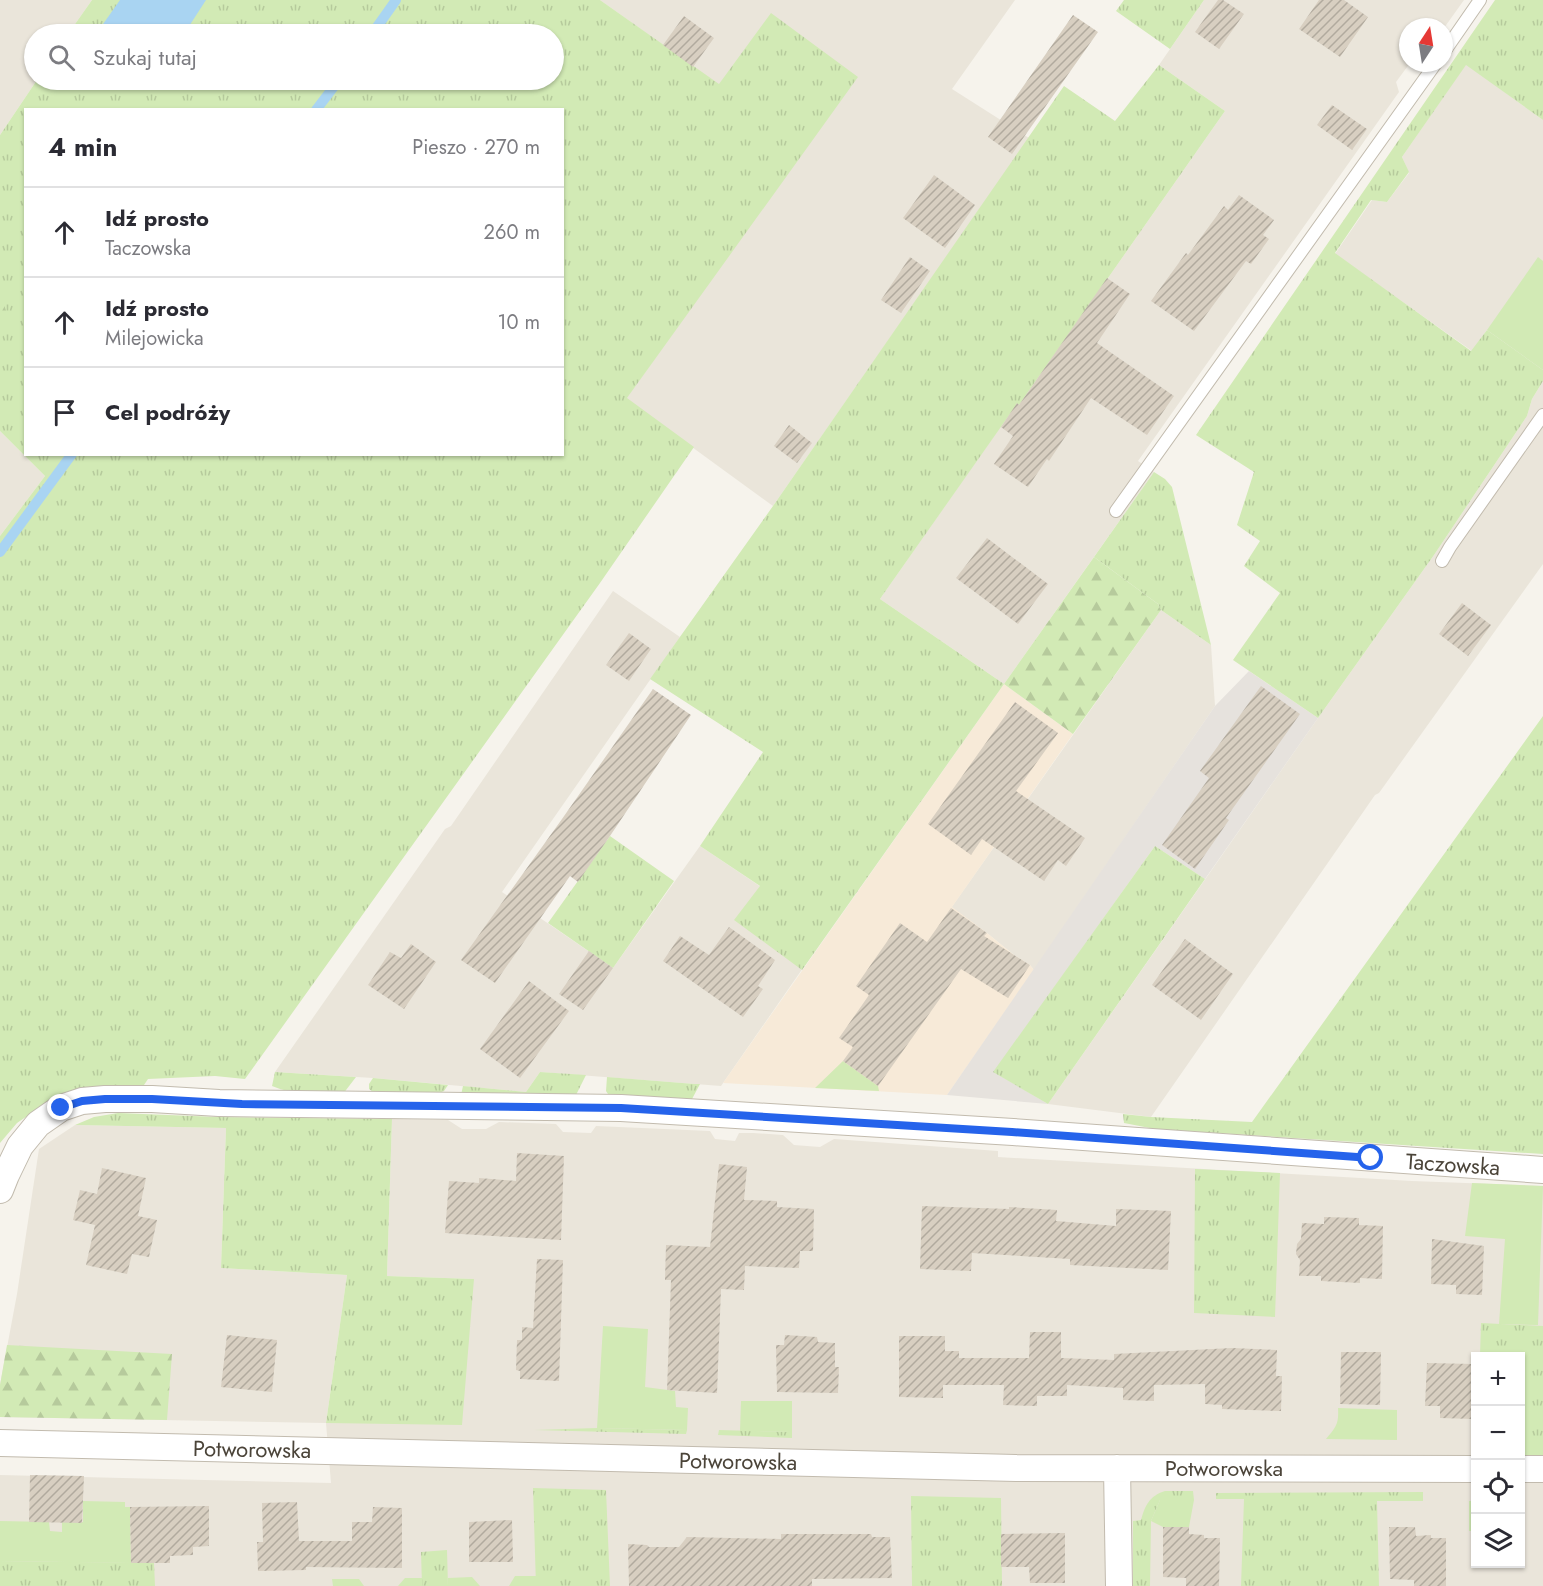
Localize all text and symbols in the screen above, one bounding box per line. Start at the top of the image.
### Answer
north arrow [1399,18,1453,72]
search box [24,24,564,90]
icon: search [45,41,78,74]
text: Szukaj tutaj [93,41,197,73]
text: 4 min [48,128,117,166]
text: Pieszo · 270 m [412,133,540,162]
text: Idź prosto [105,202,209,234]
icon: ahead [48,216,81,249]
text: 260 m [484,218,540,247]
text: Taczowska [105,234,191,263]
text: Idź prosto [105,292,209,324]
icon: ahead [48,306,81,339]
text: 10 m [497,308,540,337]
text: Milejowicka [105,324,204,353]
icon: arrive [48,396,81,429]
text: Cel podróży [105,396,230,428]
route end [47,1094,73,1120]
route start [1357,1144,1383,1170]
street label: Taczowska [1405,1145,1501,1183]
map controls [1471,1352,1525,1568]
button: + [1471,1352,1525,1406]
button: − [1471,1406,1525,1460]
street label: Potworowska [193,1432,311,1466]
street label: Potworowska [679,1444,797,1478]
street label: Potworowska [1165,1452,1283,1484]
button: locate [1471,1460,1525,1514]
button: layers [1471,1514,1525,1568]

